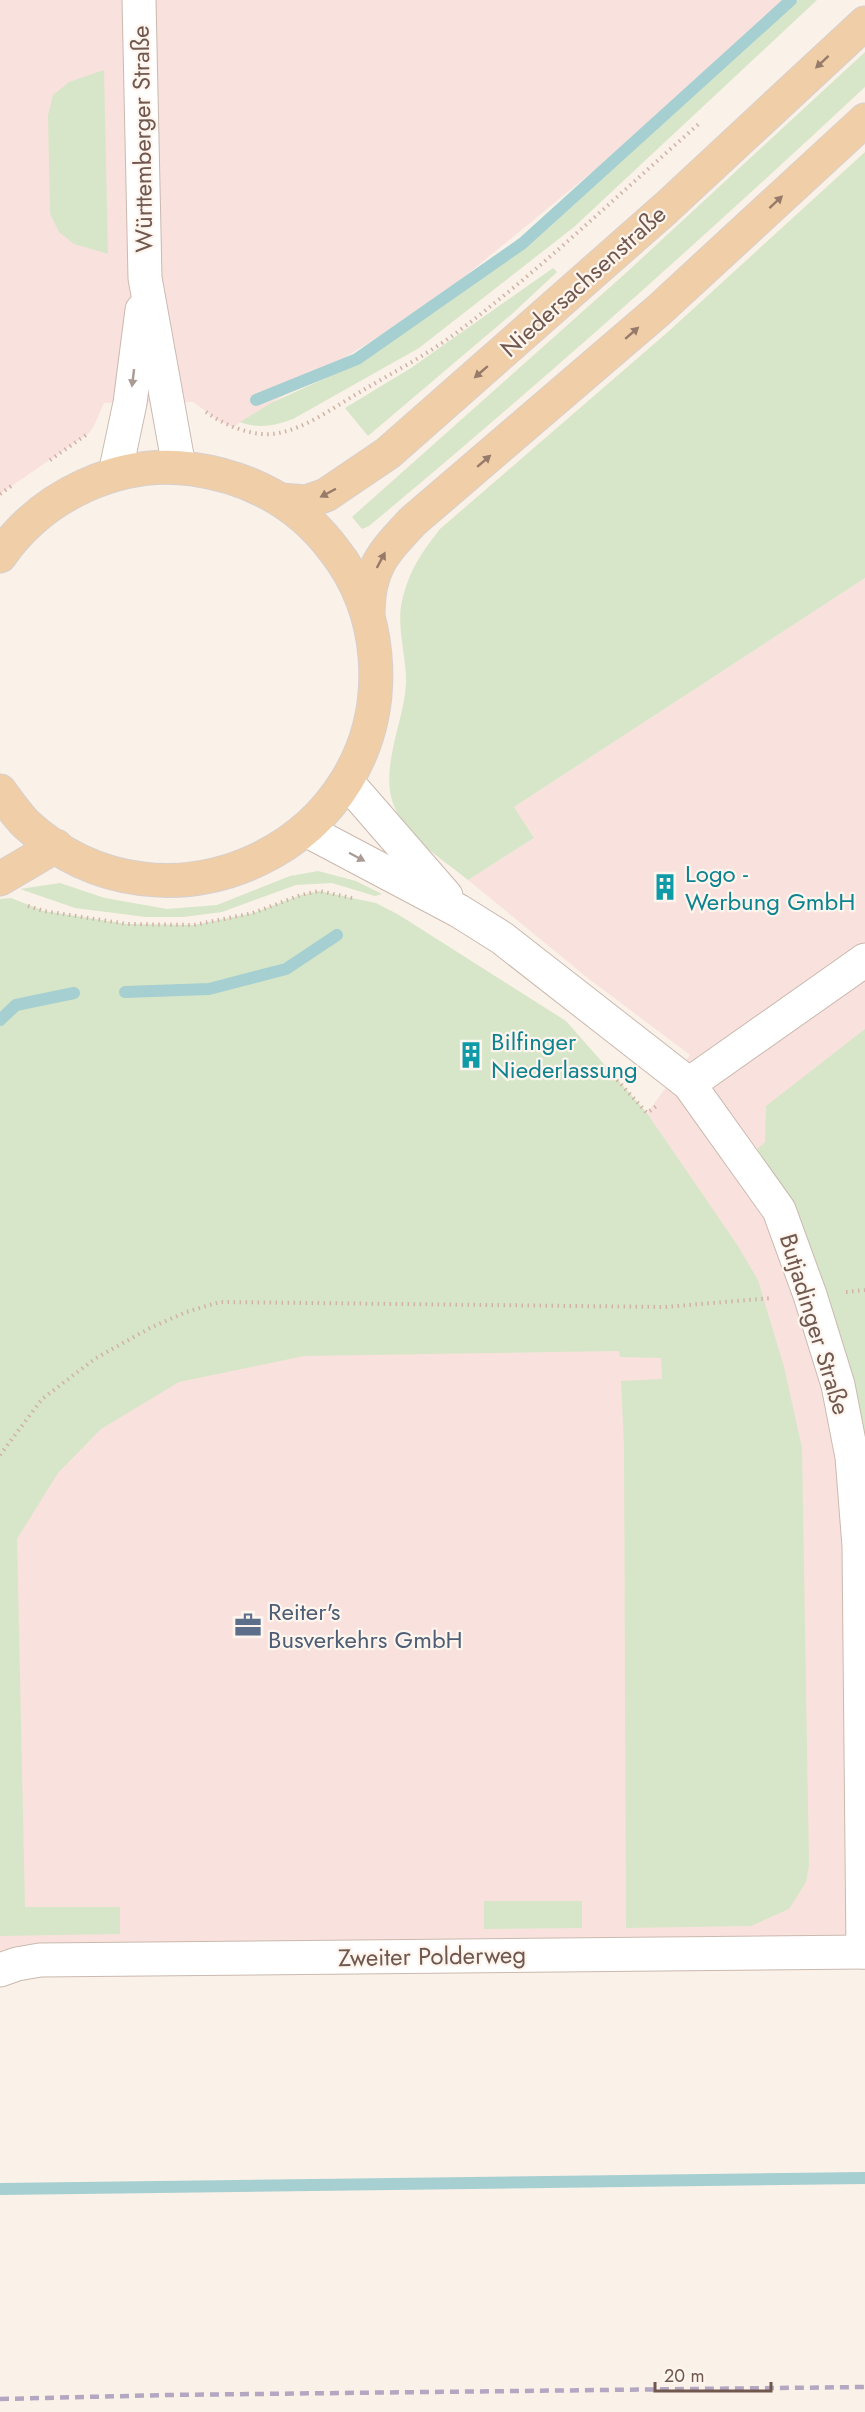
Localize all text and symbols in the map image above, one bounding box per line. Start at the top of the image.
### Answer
street label: Württemberger Straße [123,25,161,253]
one-way arrow [815,55,829,69]
one-way arrow [769,195,784,209]
street label: Niedersachsenstraße [492,197,674,365]
one-way arrow [624,327,640,340]
one-way arrow [473,365,488,379]
one-way arrow [129,368,138,387]
one-way arrow [476,454,492,467]
one-way arrow [320,488,337,498]
one-way arrow [376,551,386,568]
one-way arrow [349,853,366,862]
place label: Logo - Werbung GmbH [685,856,855,919]
building icon: Logo - Werbung GmbH [650,872,680,902]
place label: Bilfinger Niederlassung [491,1024,638,1087]
building icon: Bilfinger Niederlassung [456,1040,486,1070]
street label: Butjadinger Straße [771,1229,859,1419]
place label: Reiter's Busverkehrs GmbH [268,1594,463,1657]
office icon: Reiter's Busverkehrs GmbH [233,1610,263,1640]
street label: Zweiter Polderweg [338,1937,526,1975]
scale bar [655,2355,770,2393]
text: 20 m [664,2363,704,2389]

